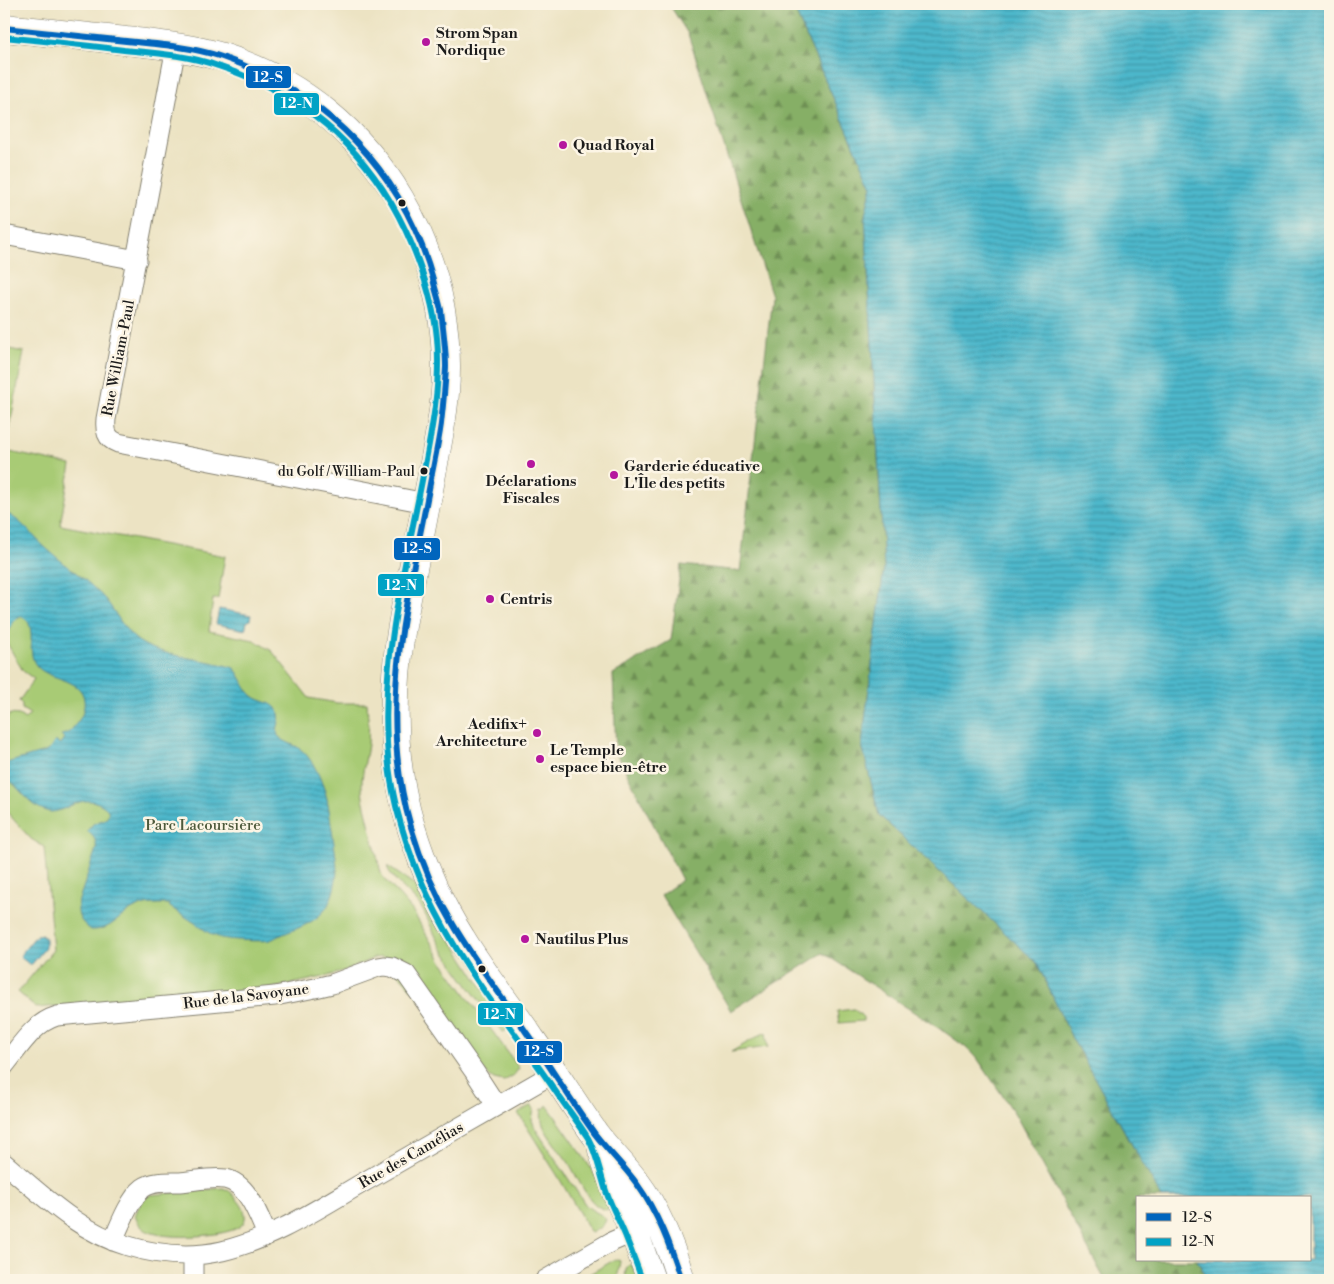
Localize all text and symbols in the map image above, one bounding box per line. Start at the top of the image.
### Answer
place label: Strom Span Nordique [436,24,519,60]
marker: Strom Span Nordique [420,36,432,48]
line badge: 12-S [245,65,292,89]
text: 12-S [253,69,283,87]
line badge: 12-N [273,92,320,116]
text: 12-N [281,95,313,113]
place label: Quad Royal [573,136,655,155]
marker: Quad Royal [557,139,569,151]
unlabelled marker [397,198,407,208]
street label: Rue William-Paul [98,298,139,418]
place label: Garderie éducative L'Île des petits [624,457,760,493]
marker: Déclarations Fiscales [525,458,537,470]
place label: du Golf / William-Paul [278,463,415,481]
marker: du Golf / William-Paul [419,466,429,476]
marker: Garderie éducative L'Île des petits [608,469,620,481]
place label: Déclarations Fiscales [486,472,576,508]
line badge: 12-S [393,537,441,561]
text: 12-S [402,540,432,558]
line badge: 12-N [377,573,425,597]
text: 12-N [385,577,417,595]
place label: Centris [500,590,552,609]
marker: Centris [484,593,496,605]
place label: Aedifix+ Architecture [435,715,527,751]
marker: Aedifix+ Architecture [531,727,543,739]
place label: Le Temple espace bien-être [550,741,667,777]
marker: Le Temple espace bien-être [534,753,546,765]
park label: Parc Lacoursière [145,816,261,835]
place label: Nautilus Plus [535,930,628,949]
marker: Nautilus Plus [519,933,531,945]
unlabelled marker [477,964,487,974]
street label: Rue de la Savoyane [182,979,310,1014]
line badge: 12-N [477,1002,524,1026]
text: 12-N [484,1006,516,1024]
line badge: 12-S [516,1040,563,1064]
text: 12-S [524,1043,554,1061]
street label: Rue des Camélias [356,1118,467,1193]
legend [1136,1196,1312,1262]
text: 12-S [1182,1208,1212,1227]
text: 12-N [1182,1232,1214,1251]

